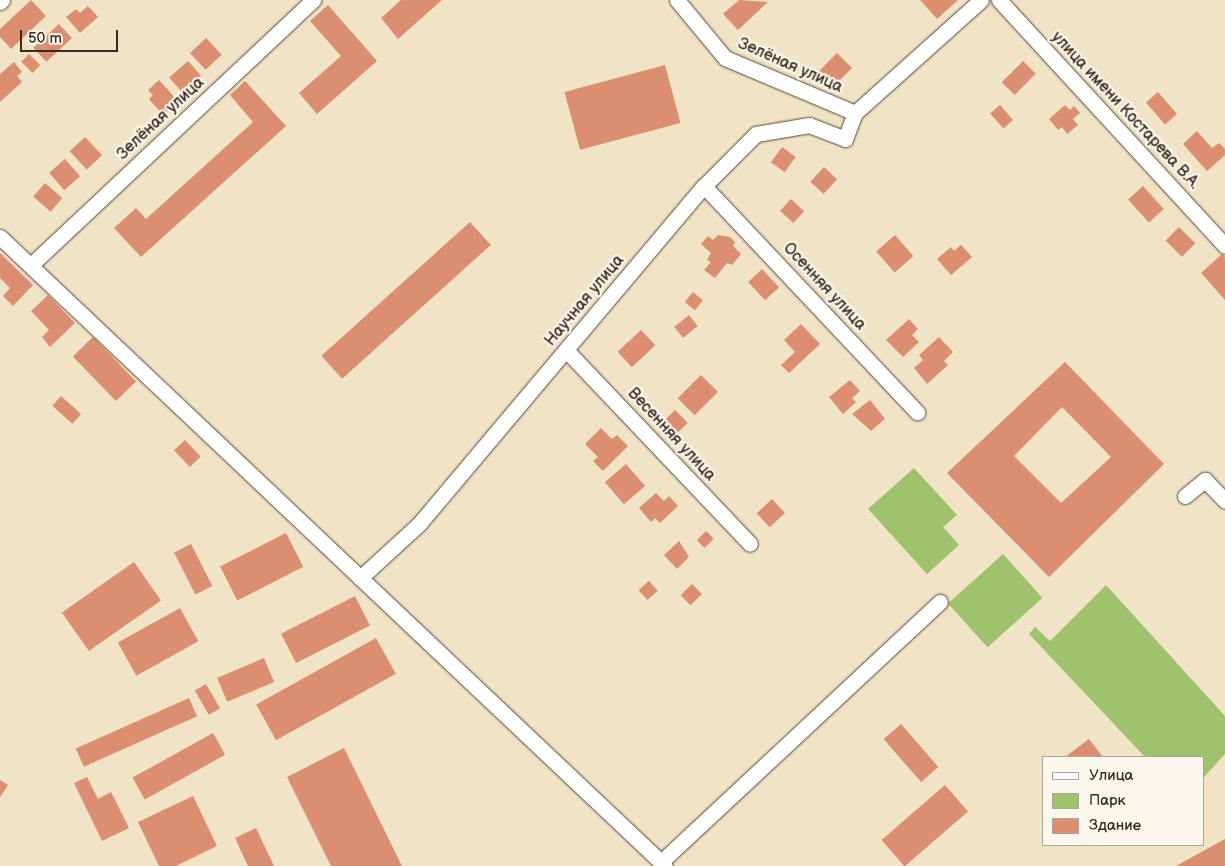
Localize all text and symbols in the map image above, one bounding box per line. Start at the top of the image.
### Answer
scale bar [22,20,120,52]
street label: улица имени Костарева В.А. [1047,28,1203,194]
text: 50 m [28,29,62,48]
street label: Зелёная улица [735,34,845,98]
street label: Зелёная улица [113,74,209,164]
street label: Осенняя улица [779,239,869,335]
street label: Научная улица [541,252,629,350]
street label: Весенняя улица [623,384,719,486]
legend [1042,756,1205,846]
text: Улица [1089,766,1133,785]
text: Парк [1089,791,1126,810]
text: Здание [1089,816,1141,835]

